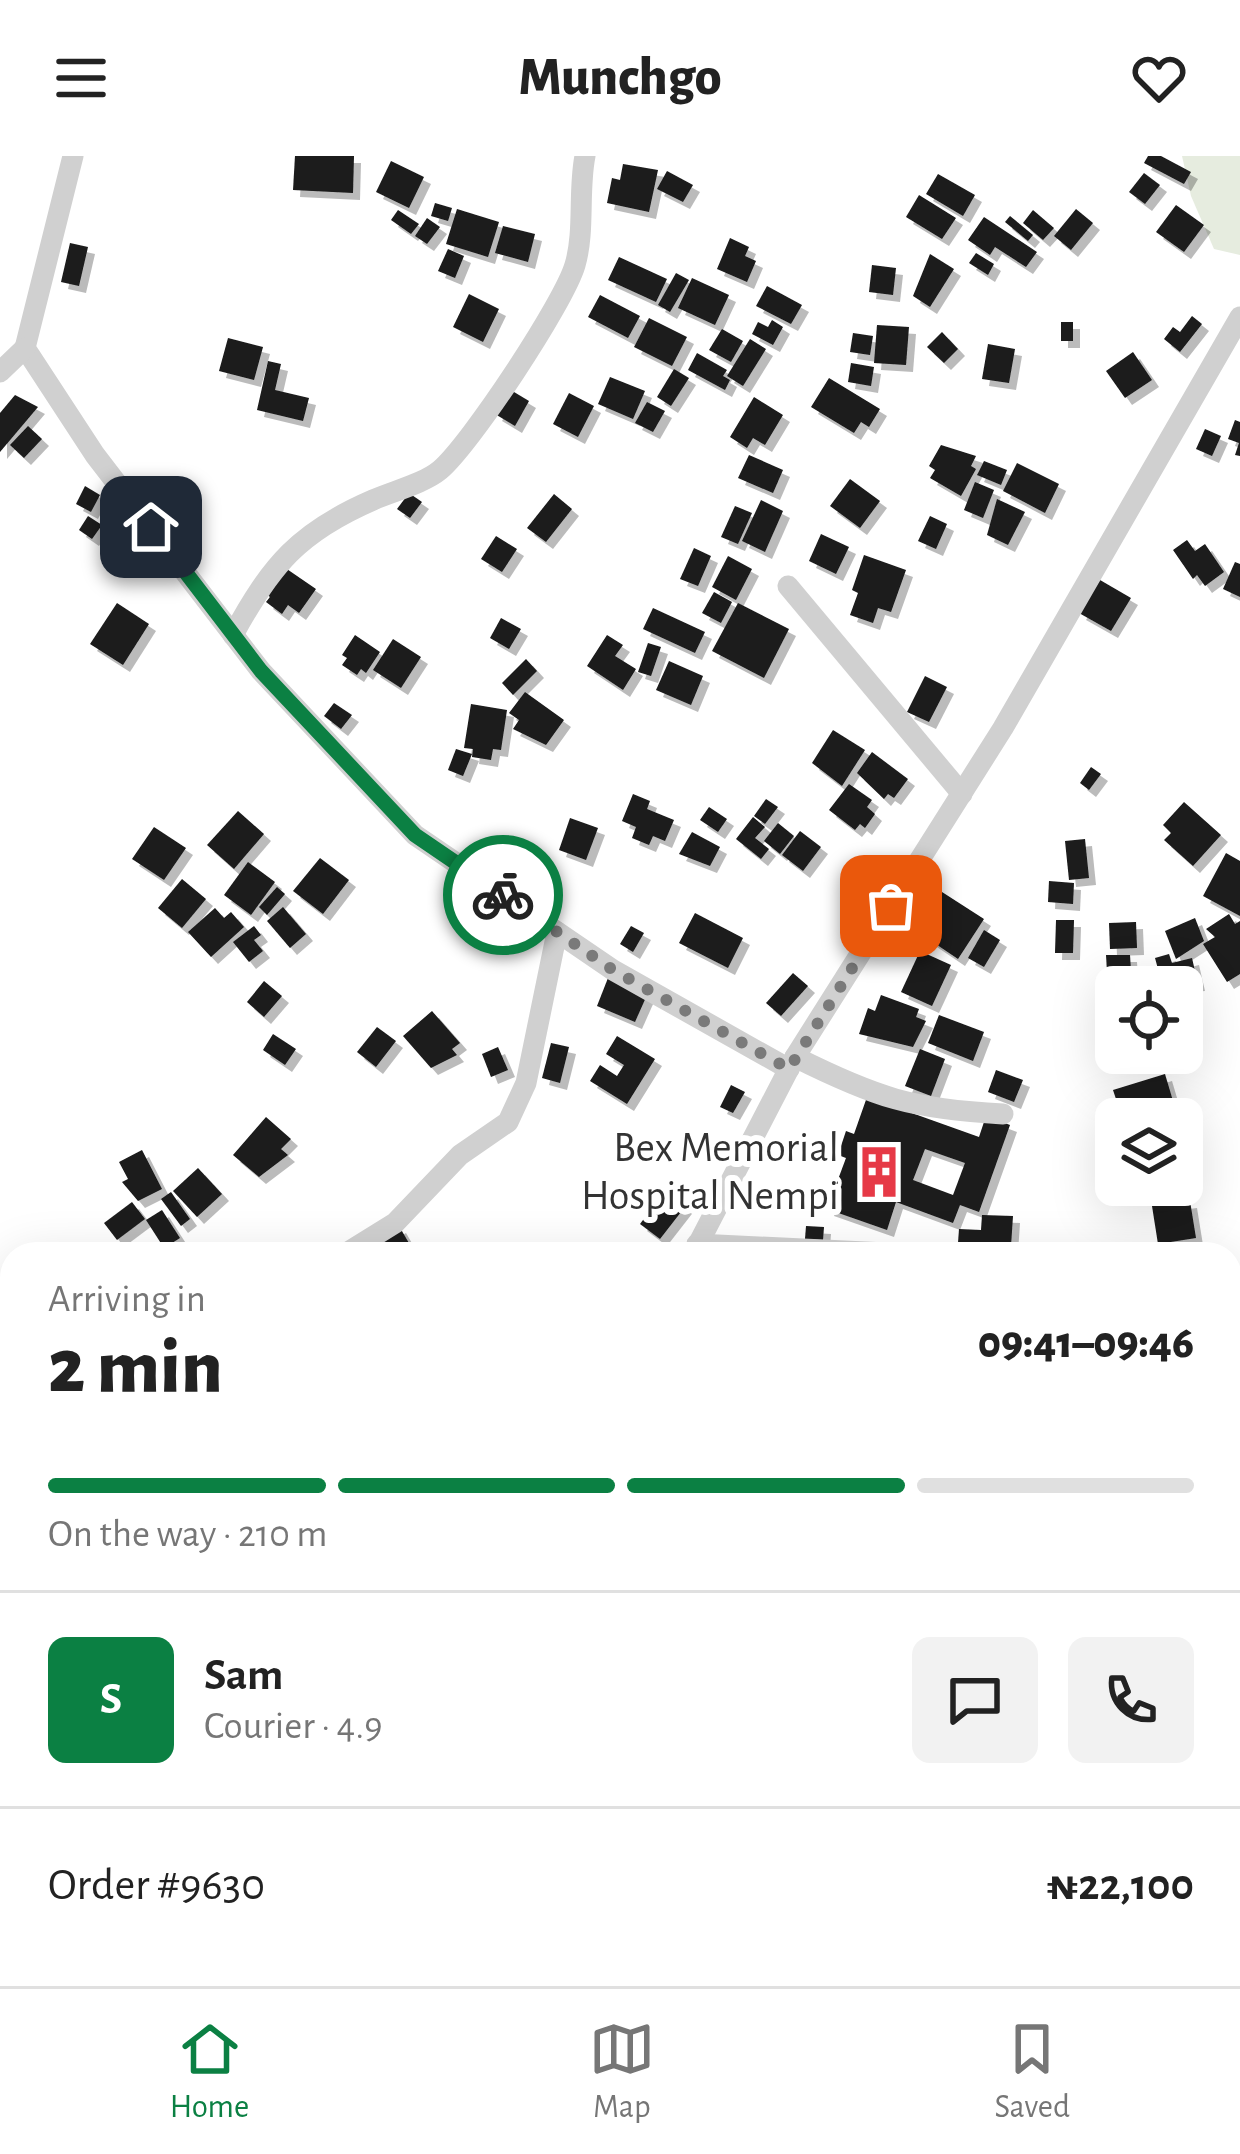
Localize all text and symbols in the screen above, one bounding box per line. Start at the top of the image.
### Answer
icon: menu [48,45,114,111]
icon: heart [1126,45,1192,111]
text: Munchgo [518,51,722,105]
pin [100,476,202,578]
icon: home [118,494,184,560]
courier [443,835,563,955]
pin [840,855,942,957]
icon: bike [470,862,536,928]
icon: bag [858,873,924,939]
map controls [1095,966,1203,1206]
button: locate [1095,966,1203,1074]
button: layers [1095,1098,1203,1206]
place label: Bex Memorial Hospital Nempi [581,1127,839,1217]
building icon: Bex Memorial Hospital Nempi [850,1143,908,1201]
text: Arriving in [48,1280,206,1319]
text: 09:41–09:46 [978,1321,1194,1366]
text: 2 min [48,1329,223,1407]
text: On the way · 210 m [48,1515,327,1554]
button: chat [912,1637,1038,1763]
button: phone [1068,1637,1194,1763]
text: Sam [204,1653,283,1698]
text: S [100,1677,122,1722]
text: Courier · 4.9 [204,1707,383,1746]
text: Order #9630 [48,1863,265,1908]
text: ₦22,100 [1046,1863,1194,1908]
tab: Home [170,2016,249,2128]
tab: Map [589,2016,655,2128]
tab: Saved [995,2016,1070,2128]

